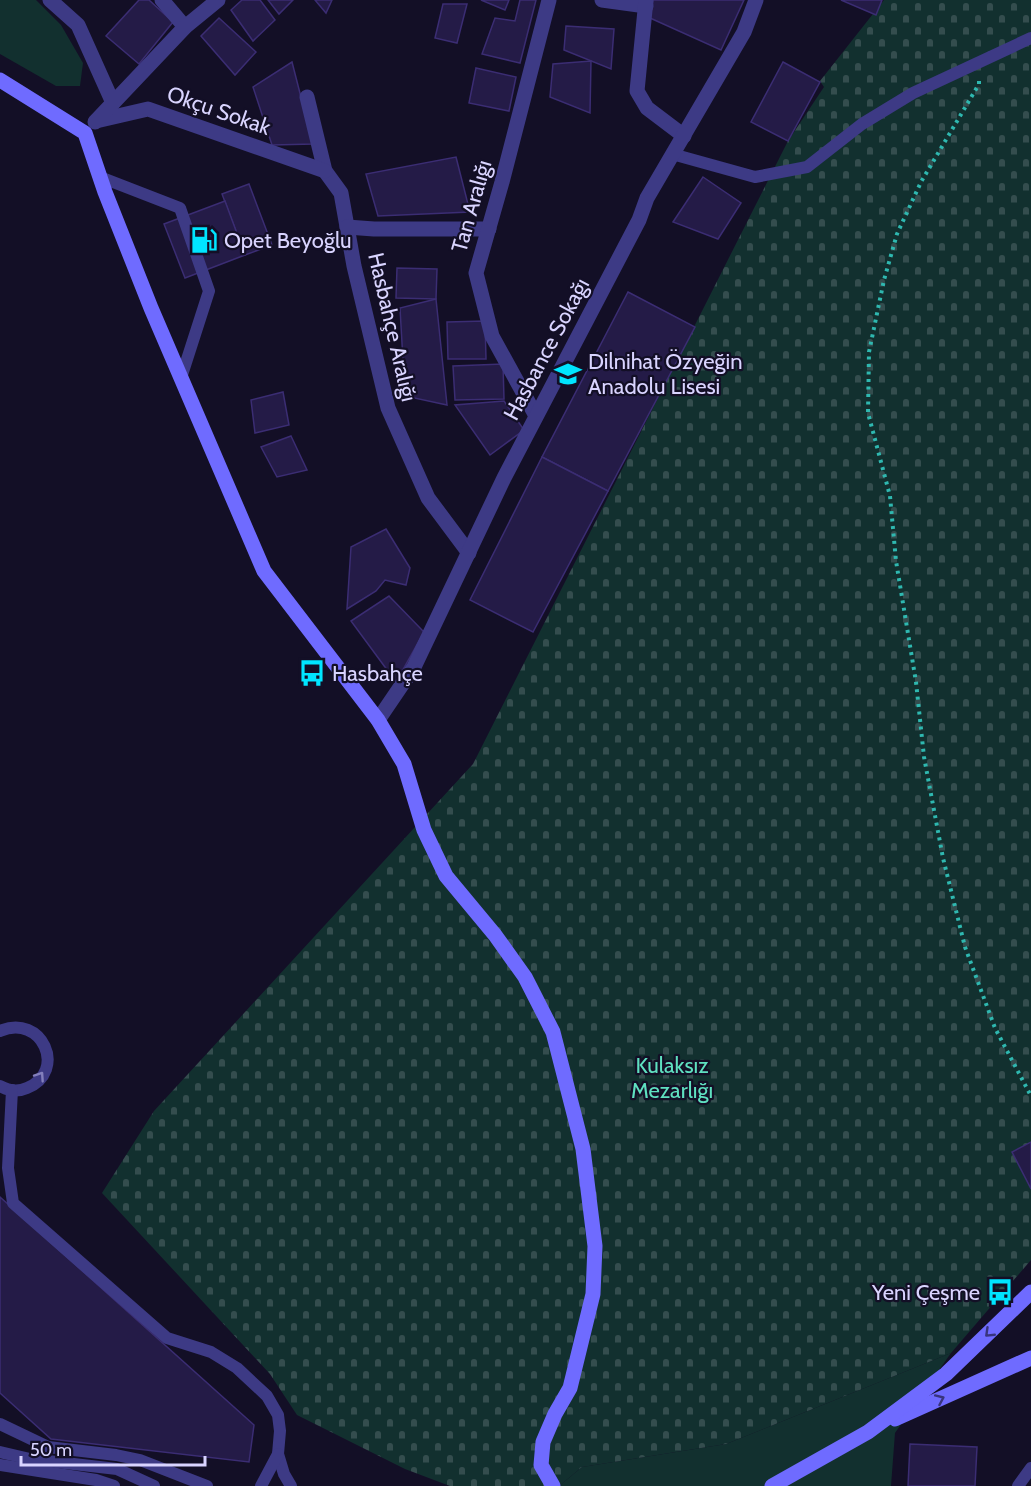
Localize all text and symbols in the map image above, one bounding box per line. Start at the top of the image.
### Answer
street label: Okçu Sokak [163,80,274,141]
street label: Tan Aralığı [445,157,497,255]
fuel station icon: Opet Beyoğlu [189,225,219,255]
place label: Opet Beyoğlu [224,227,352,254]
street label: Hasbahçe Aralığı [362,250,423,404]
street label: Hasbance Sokağı [498,274,595,425]
place label: Dilnihat Özyeğin Anadolu Lisesi [588,348,743,400]
school or university icon: Dilnihat Özyeğin Anadolu Lisesi [553,359,583,389]
bus stop icon: Hasbahçe [297,658,327,688]
place label: Hasbahçe [332,660,423,687]
park label: Kulaksız Mezarlığı [631,1052,713,1104]
one-way arrow [33,1072,44,1083]
bus stop icon: Yeni Çeşme [985,1277,1015,1307]
place label: Yeni Çeşme [871,1279,980,1306]
one-way arrow [985,1326,995,1337]
one-way arrow [934,1394,945,1406]
scale bar [21,1429,206,1467]
text: 50 m [30,1439,72,1461]

